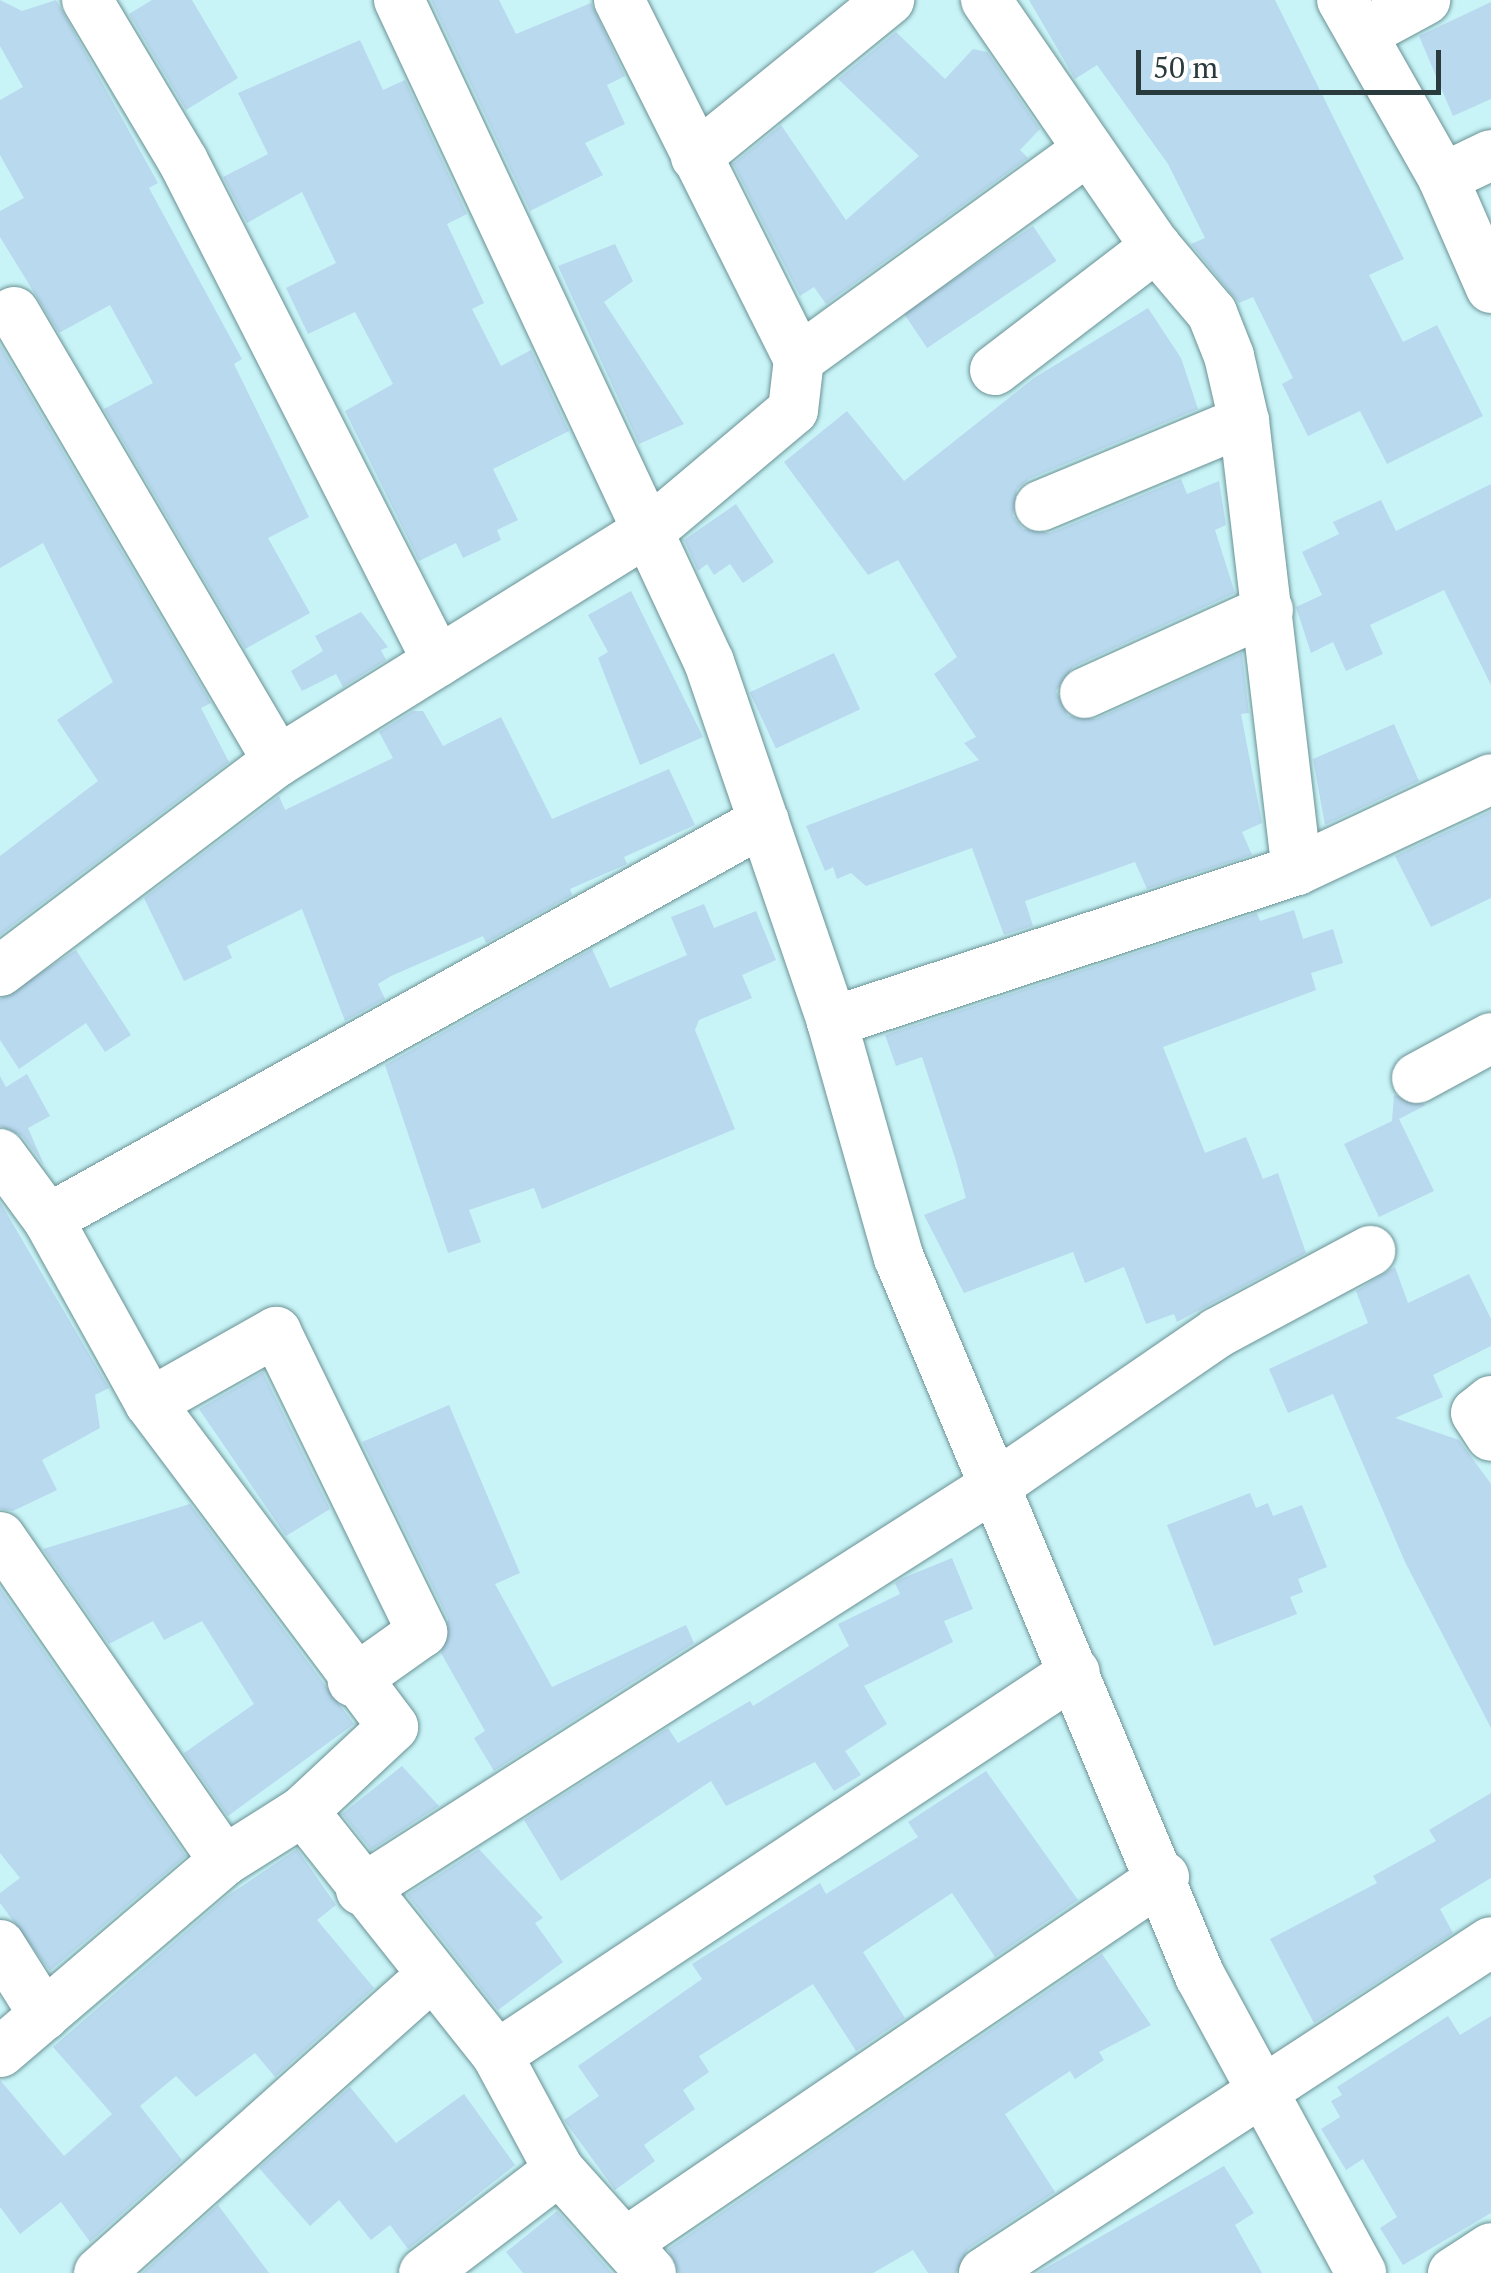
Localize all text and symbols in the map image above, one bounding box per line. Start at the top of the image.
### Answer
scale bar [1141,30,1446,92]
text: 50 m [1153,47,1218,87]

